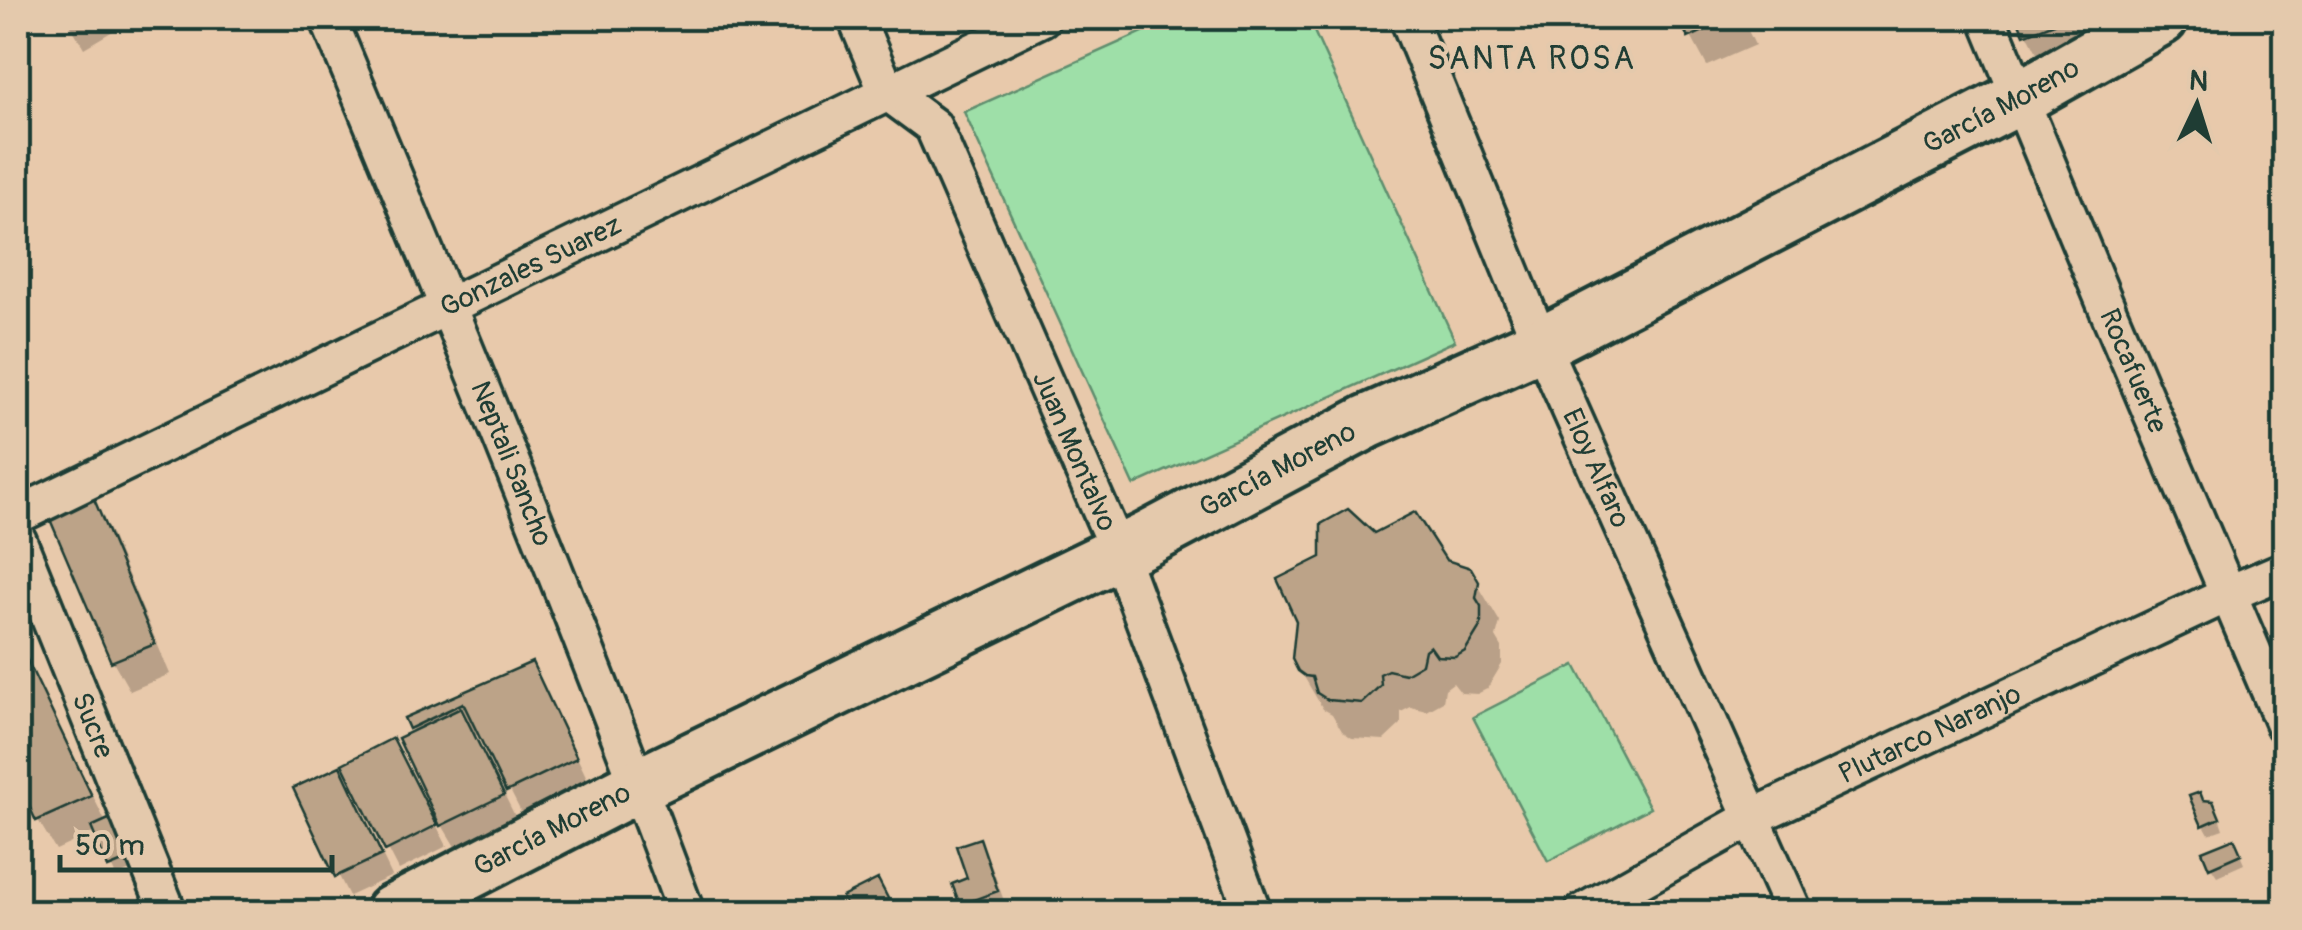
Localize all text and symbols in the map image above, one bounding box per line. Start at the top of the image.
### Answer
district label: SANTA ROSA [1428,39,1636,79]
street label: García Moreno [1917,50,2086,162]
north arrow [2147,55,2247,155]
text: N [2188,63,2209,100]
street label: Gonzales Suarez [434,207,627,325]
street label: Rocafuerte [2092,303,2175,438]
street label: Juan Montalvo [1024,366,1125,536]
street label: Neptali Sancho [463,376,560,551]
street label: Eloy Alfaro [1554,403,1638,533]
street label: García Moreno [1193,414,1362,525]
street label: Plutarco Naranjo [1833,676,2027,792]
street label: Sucre [64,687,122,764]
street label: García Moreno [468,775,637,885]
scale bar [60,810,332,872]
text: 50 m [75,827,145,864]

